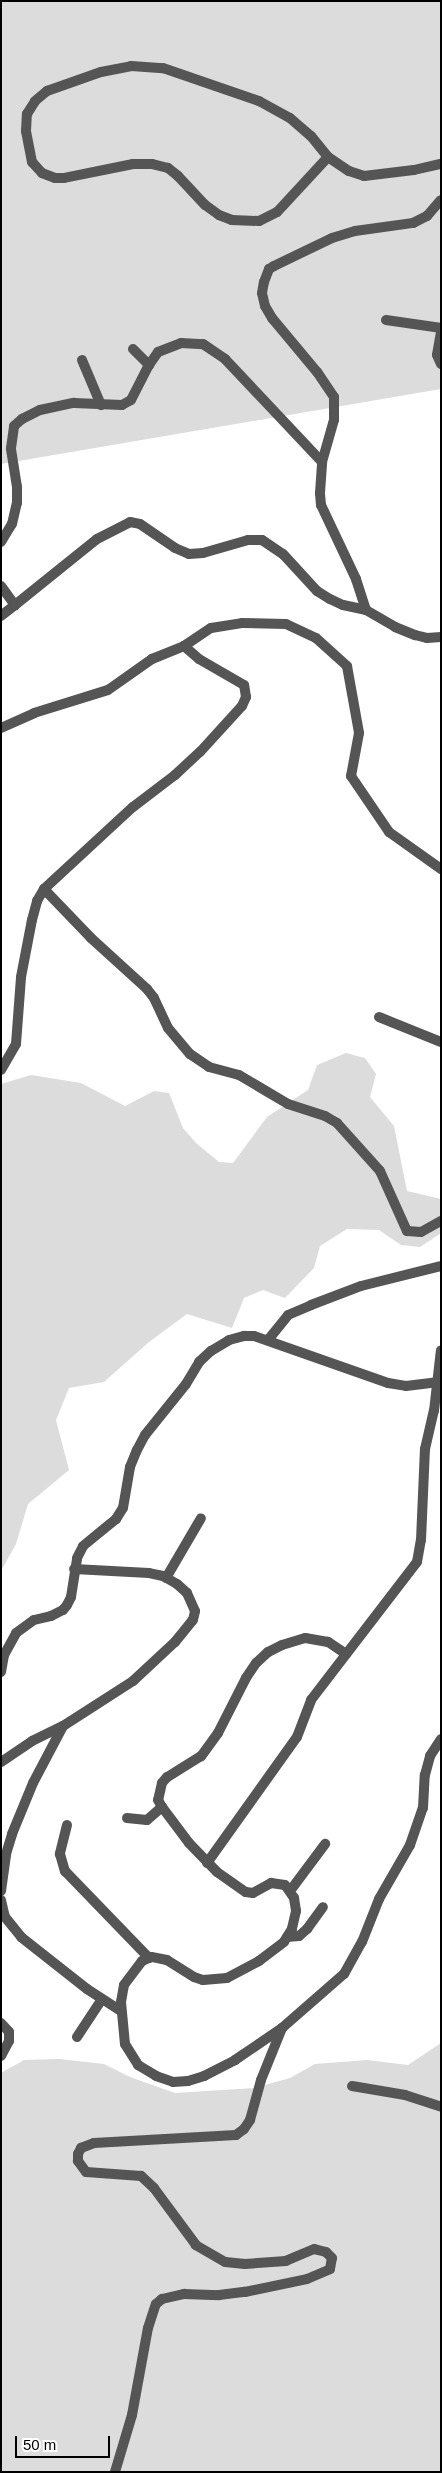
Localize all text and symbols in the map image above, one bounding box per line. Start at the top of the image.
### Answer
scale bar [18,2426,112,2458]
text: 50 m [23,2436,56,2453]

